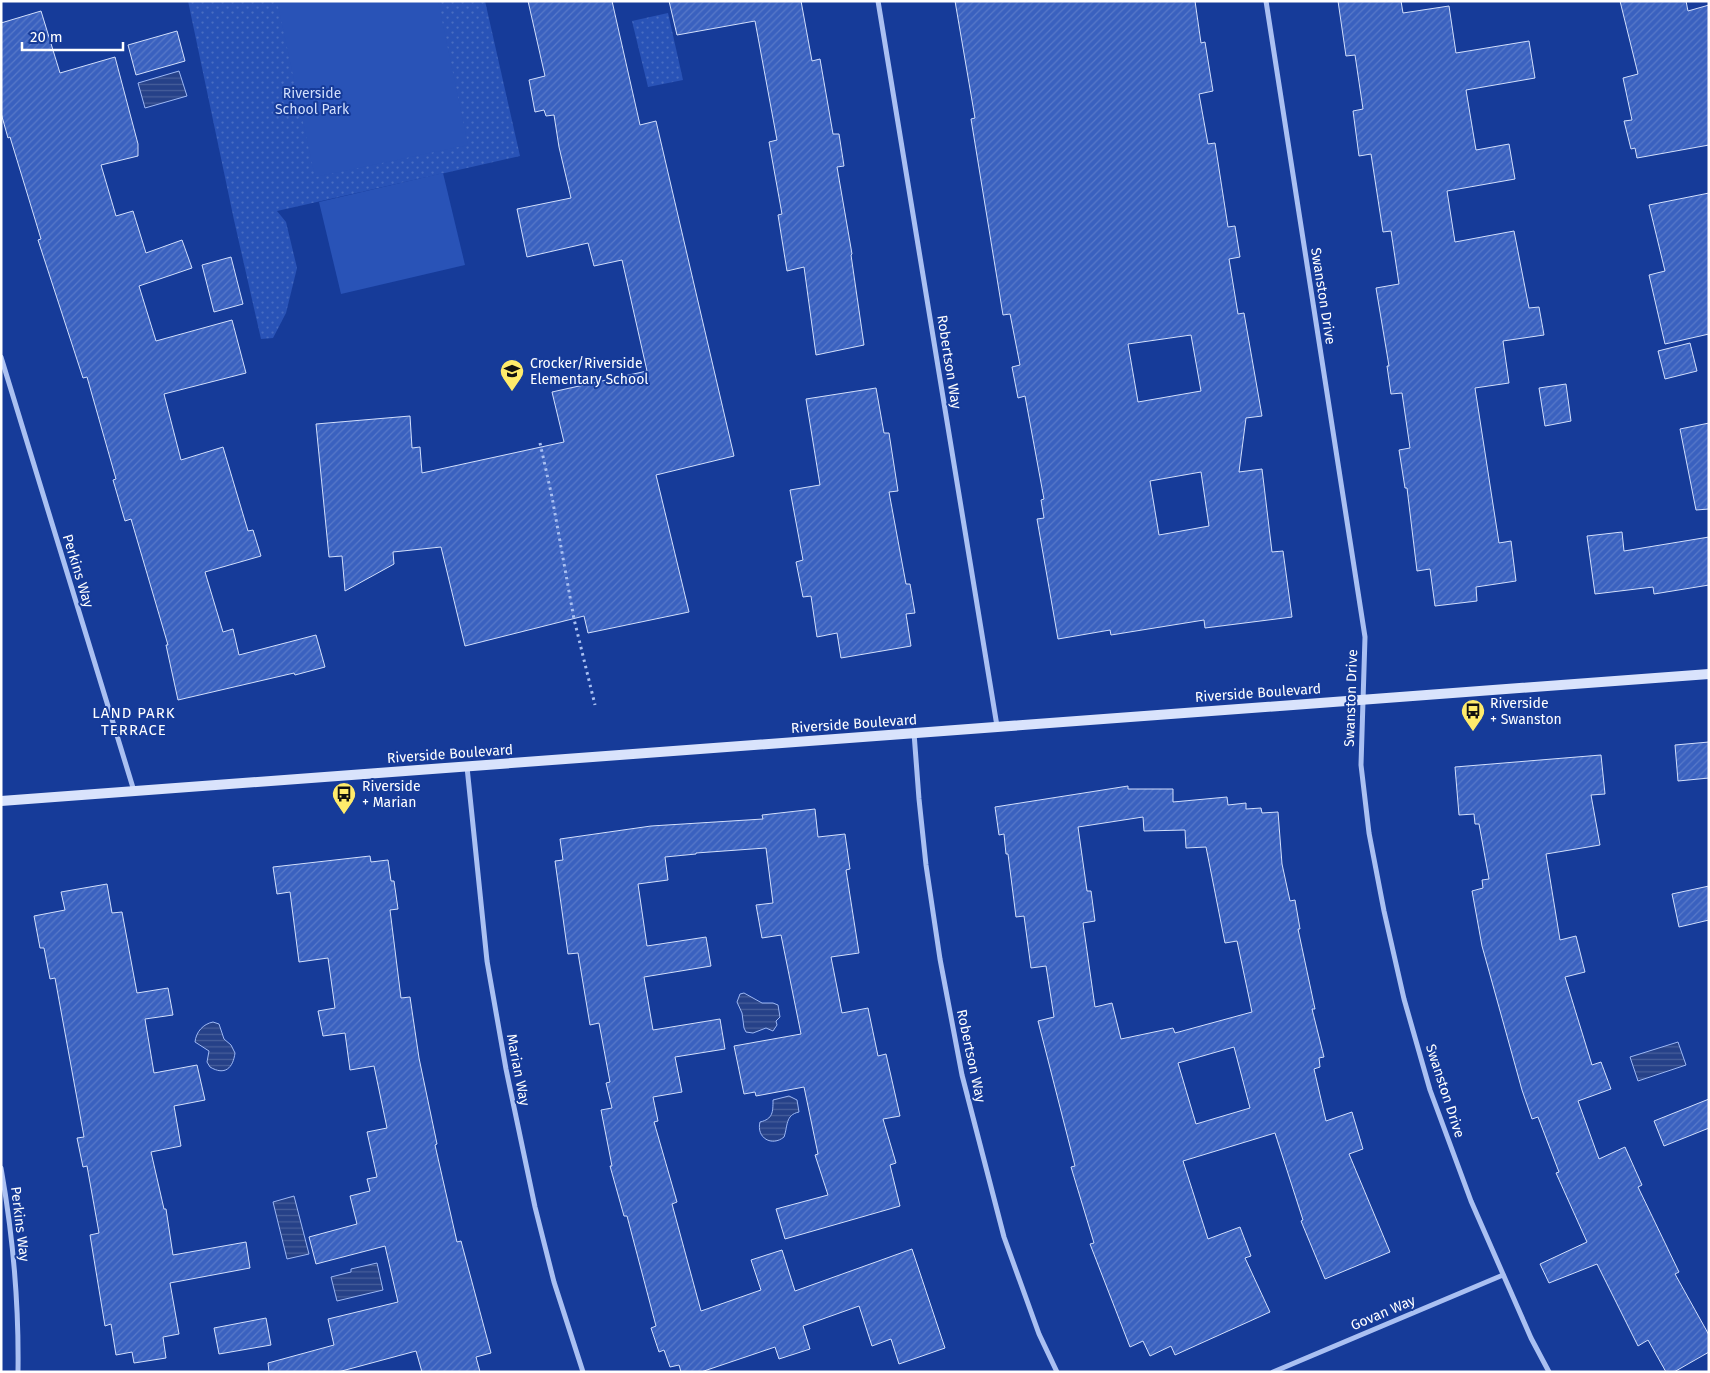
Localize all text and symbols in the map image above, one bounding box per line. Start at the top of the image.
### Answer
scale bar [22,20,124,52]
text: 20 m [30,28,63,46]
park label: Riverside School Park [275,85,350,118]
street label: Swanston Drive [1307,246,1339,346]
street label: Robertson Way [933,314,965,410]
place label: Crocker/Riverside Elementary School [530,355,648,388]
school or university icon: Crocker/Riverside Elementary School [499,358,525,392]
street label: Perkins Way [59,532,97,610]
street label: Swanston Drive [1341,649,1361,747]
street label: Riverside Boulevard [1194,680,1322,706]
place label: Riverside + Swanston [1490,695,1562,728]
bus stop icon: Riverside + Swanston [1460,698,1486,732]
district label: LAND PARK TERRACE [92,704,176,739]
street label: Riverside Boulevard [790,711,918,737]
street label: Riverside Boulevard [386,741,514,767]
place label: Riverside + Marian [362,778,421,811]
bus stop icon: Riverside + Marian [331,781,357,815]
street label: Robertson Way [953,1008,989,1104]
street label: Marian Way [503,1033,533,1107]
street label: Swanston Drive [1422,1042,1468,1140]
street label: Perkins Way [7,1185,33,1263]
street label: Govan Way [1348,1292,1418,1334]

